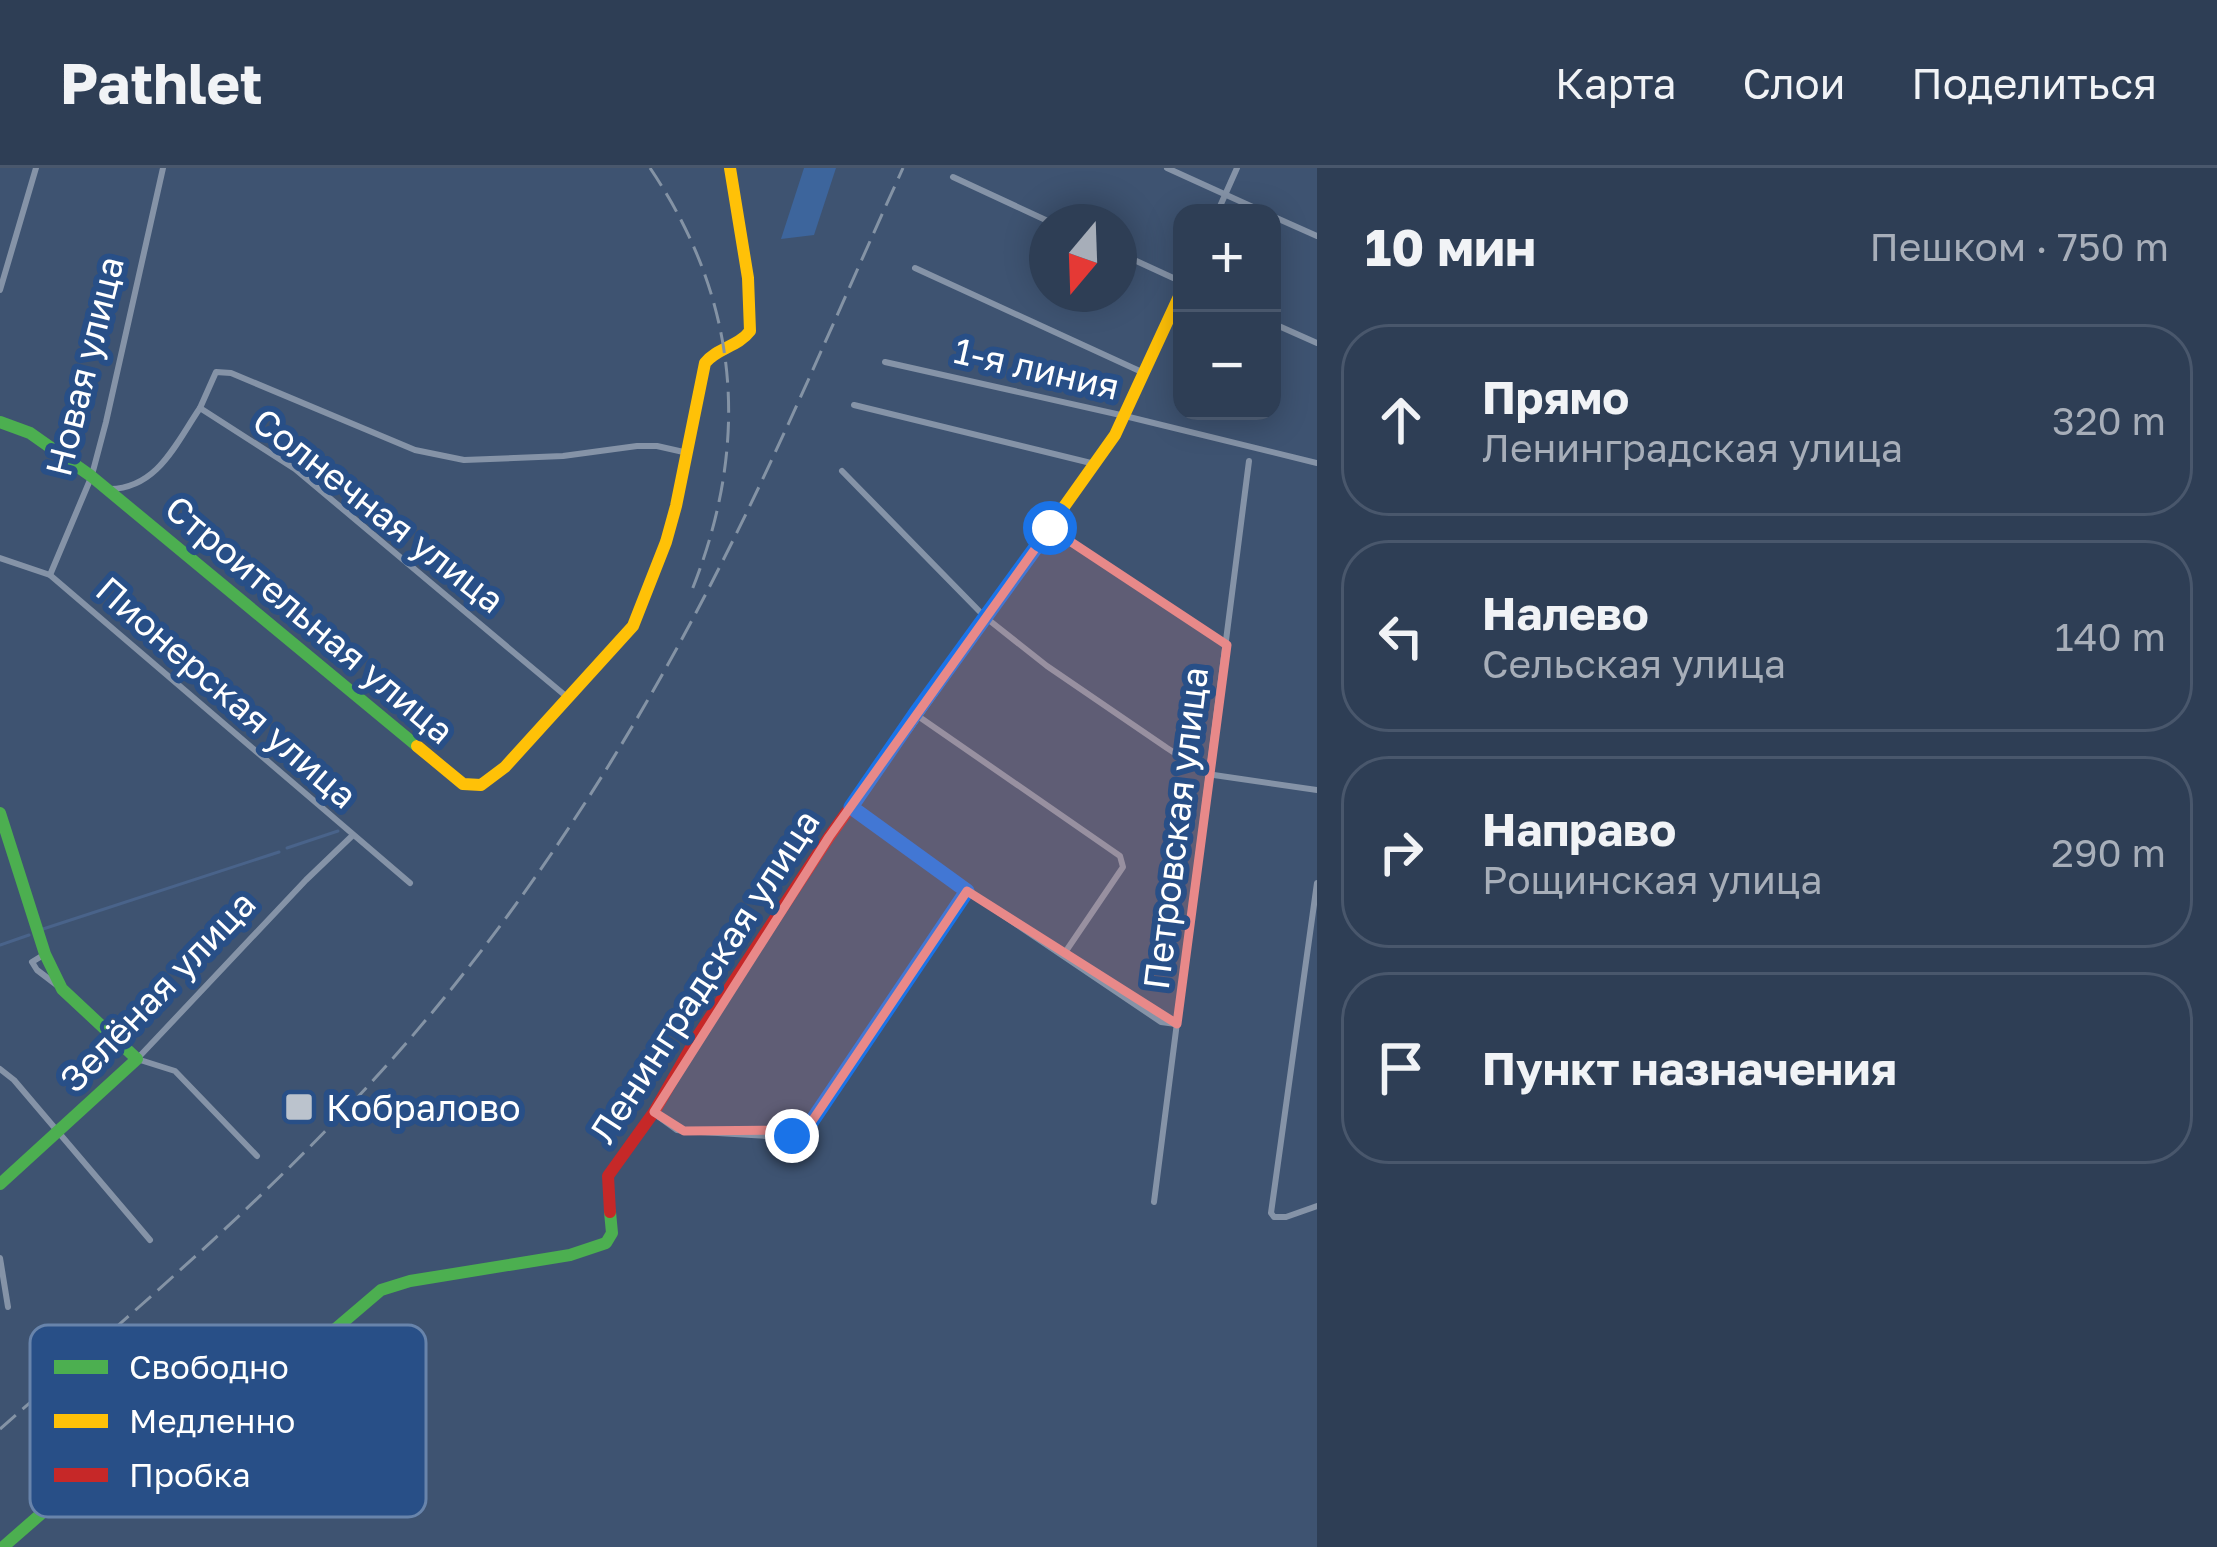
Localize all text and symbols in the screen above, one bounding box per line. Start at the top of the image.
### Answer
text: Pathlet [60,48,263,117]
text: Карта [1555,58,1677,108]
text: Слои [1743,58,1845,108]
text: Поделиться [1911,58,2157,108]
north arrow [1029,204,1137,312]
map controls [1173,204,1281,420]
button: + [1173,204,1281,312]
text: 10 мин [1365,216,1536,277]
text: Пешком · 750 m [1869,223,2169,270]
street label: Новая улица [36,252,132,480]
button: − [1173,312,1281,420]
street label: 1-я линия [950,328,1124,408]
text: Прямо [1482,370,1629,424]
icon: ahead [1368,387,1434,453]
text: 320 m [2052,397,2166,444]
street label: Солнечная улица [245,399,513,621]
text: Ленинградская улица [1482,424,1903,471]
street label: Строительная улица [157,486,463,752]
route start [1023,501,1077,555]
street label: Пионерская улица [88,567,366,817]
text: Налево [1482,586,1649,640]
icon: left [1368,603,1434,669]
text: 140 m [2055,613,2166,660]
text: Сельская улица [1482,640,1786,687]
street label: Петровская улица [1134,664,1216,992]
street label: Ленинградская улица [580,801,828,1151]
text: Направо [1482,802,1676,856]
icon: right [1368,819,1434,885]
text: 290 m [2051,829,2166,876]
text: Рощинская улица [1482,856,1822,903]
street label: Зелёная улица [50,882,264,1100]
icon: arrive [1368,1035,1434,1101]
text: Пункт назначения [1482,1041,1897,1095]
place label: Кобралово [326,1086,521,1129]
marker: Кобралово [283,1091,315,1123]
route end [765,1109,819,1163]
legend [30,1325,426,1517]
text: Свободно [129,1347,289,1386]
text: Медленно [129,1401,295,1440]
text: Пробка [129,1455,251,1494]

